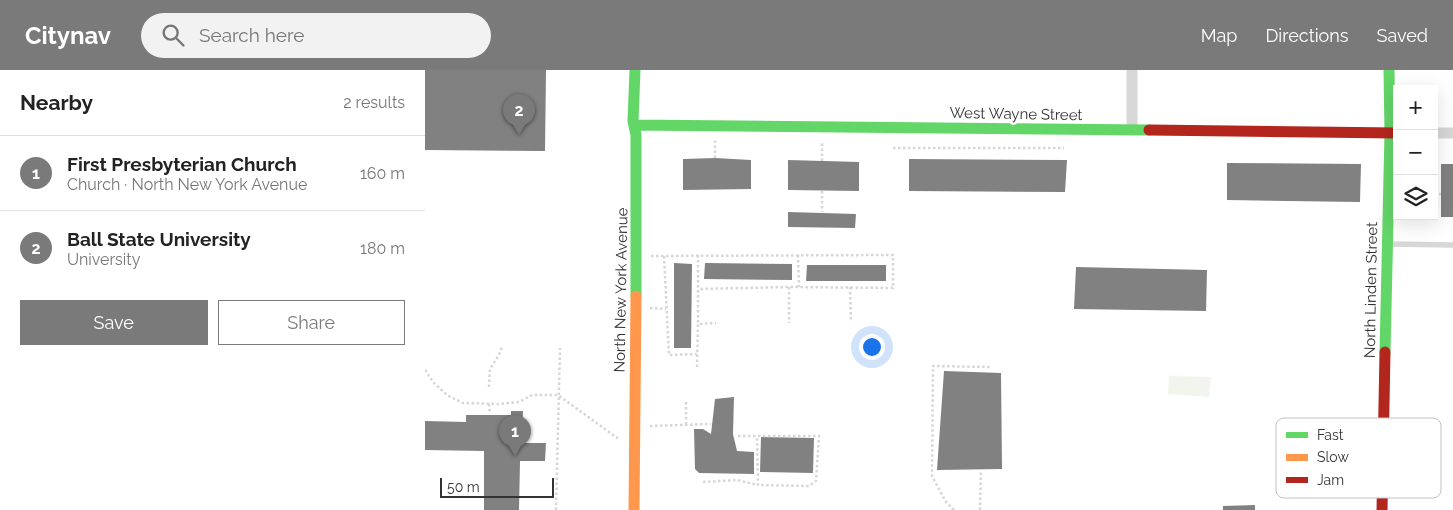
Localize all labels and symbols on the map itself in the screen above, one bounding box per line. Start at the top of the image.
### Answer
pin: 2 [503,94,535,135]
street label: West Wayne Street [949,104,1083,124]
street label: North New York Avenue [611,207,631,373]
street label: North Linden Street [1361,222,1381,358]
your location [859,334,885,360]
pin: 1 [499,415,531,456]
legend [1276,418,1441,498]
text: Fast [1317,427,1344,443]
text: Slow [1317,449,1349,465]
text: Jam [1317,472,1344,488]
scale bar [440,475,554,498]

